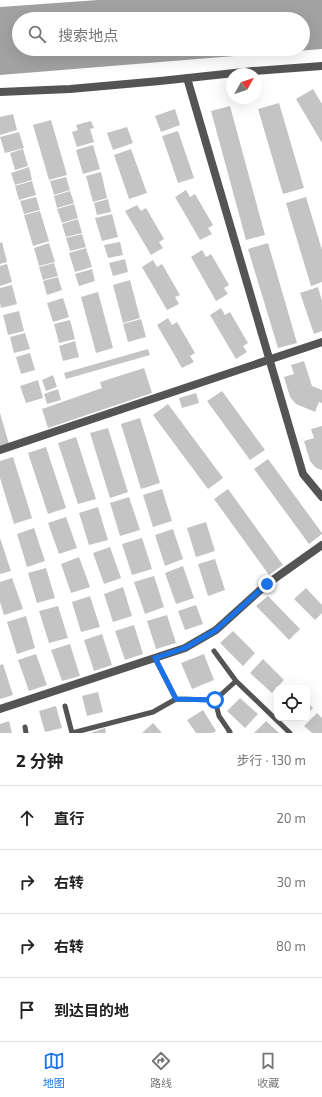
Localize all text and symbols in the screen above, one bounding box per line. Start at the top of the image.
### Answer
search box [12,12,310,56]
icon: search [26,23,48,45]
text: 搜索地点 [58,26,118,44]
north arrow [226,68,262,104]
route end [258,575,276,593]
map controls [274,685,310,721]
button: locate [274,685,310,721]
route start [206,691,224,709]
text: 2 分钟 [16,750,64,770]
text: 步行 · 130 m [237,752,306,768]
icon: ahead [16,807,38,829]
text: 直行 [54,809,84,827]
text: 20 m [277,810,306,826]
icon: right [16,871,38,893]
text: 右转 [54,873,84,891]
text: 30 m [277,874,306,890]
icon: right [16,935,38,957]
text: 右转 [54,937,84,955]
text: 80 m [276,938,306,954]
icon: arrive [16,999,38,1021]
text: 到达目的地 [54,1001,129,1019]
tab: 地图 [43,1050,65,1090]
tab: 路线 [150,1050,172,1090]
tab: 收藏 [257,1050,279,1090]

